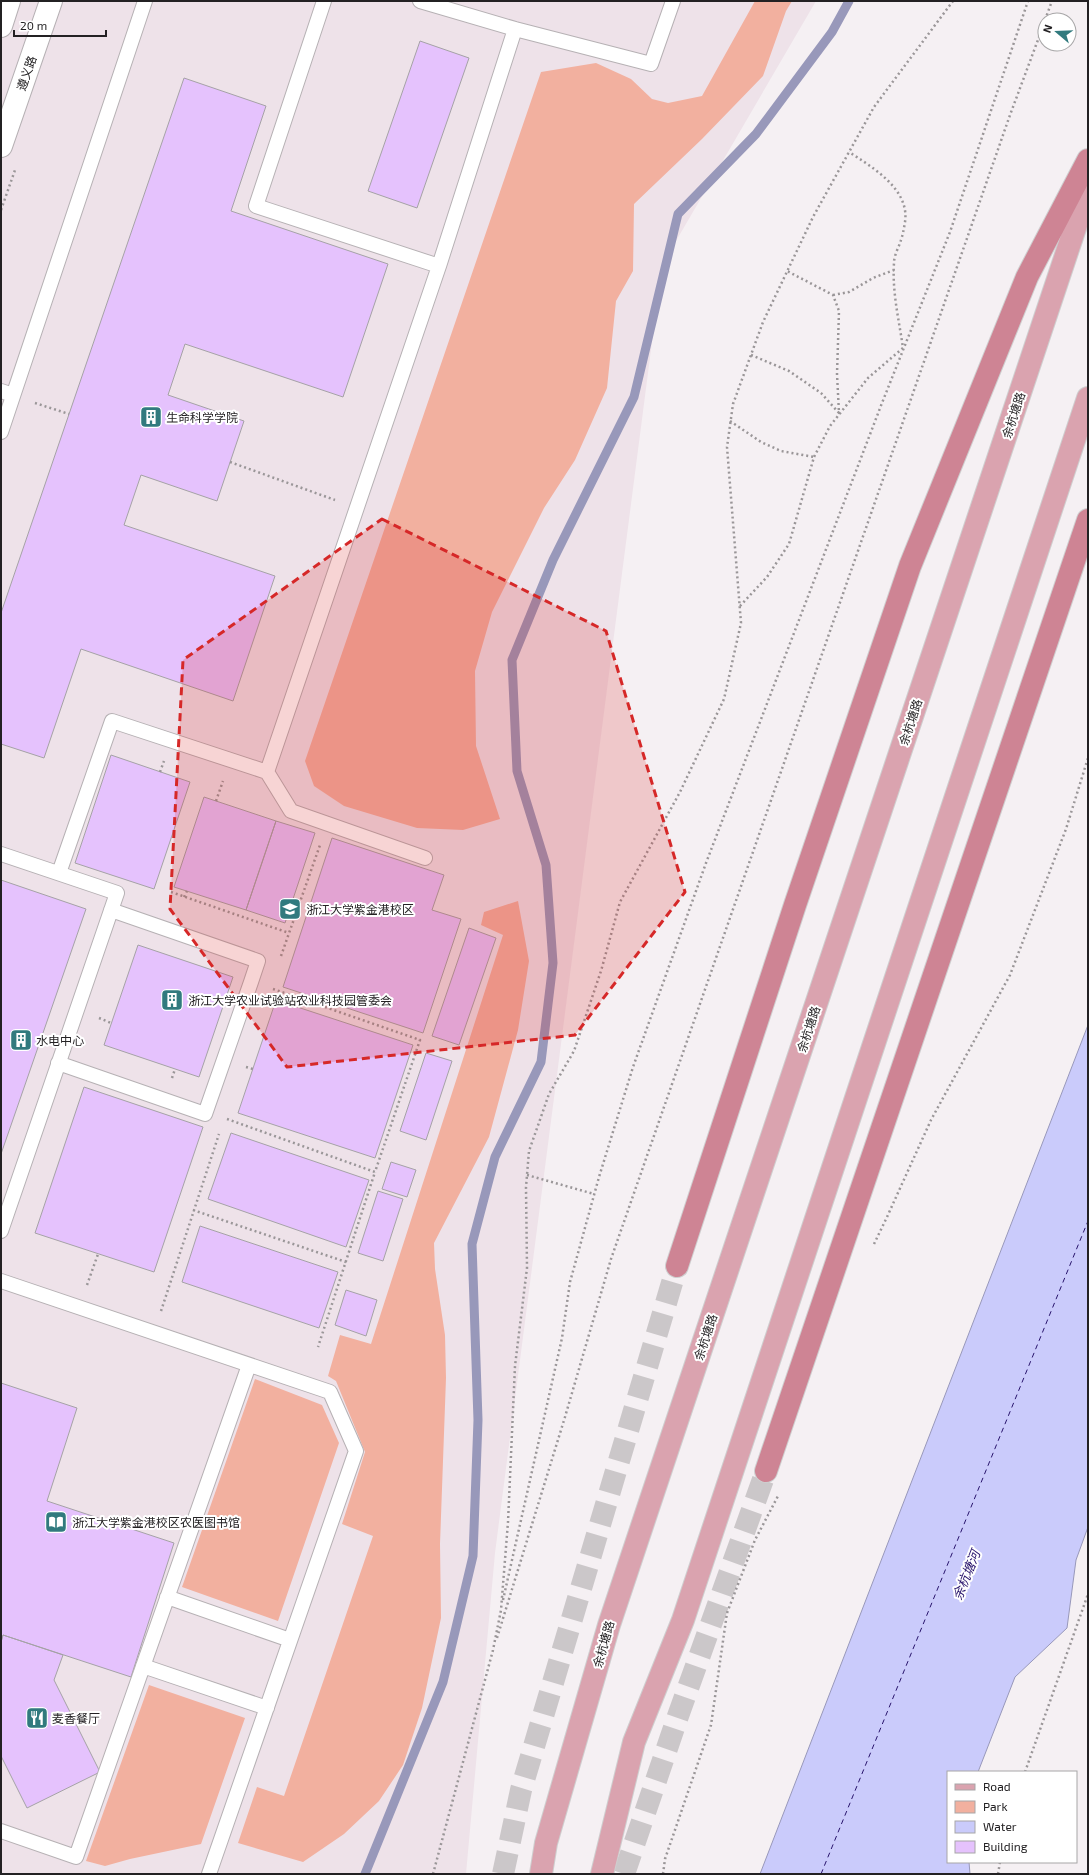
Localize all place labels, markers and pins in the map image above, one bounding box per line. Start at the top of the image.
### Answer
building icon: 生命科学学院 [138,404,164,430]
place label: 生命科学学院 [166,410,238,424]
school or university icon: 浙江大学紫金港校区 [277,896,303,922]
place label: 浙江大学紫金港校区 [306,902,414,916]
building icon: 浙江大学农业试验站农业科技园管委会 [159,987,185,1013]
place label: 浙江大学农业试验站农业科技园管委会 [188,993,392,1007]
building icon: 水电中心 [8,1027,34,1053]
place label: 水电中心 [36,1033,84,1047]
library icon: 浙江大学紫金港校区农医图书馆 [43,1509,69,1535]
place label: 浙江大学紫金港校区农医图书馆 [72,1515,240,1529]
restaurant icon: 麦香餐厅 [24,1705,50,1731]
place label: 麦香餐厅 [52,1711,100,1725]

